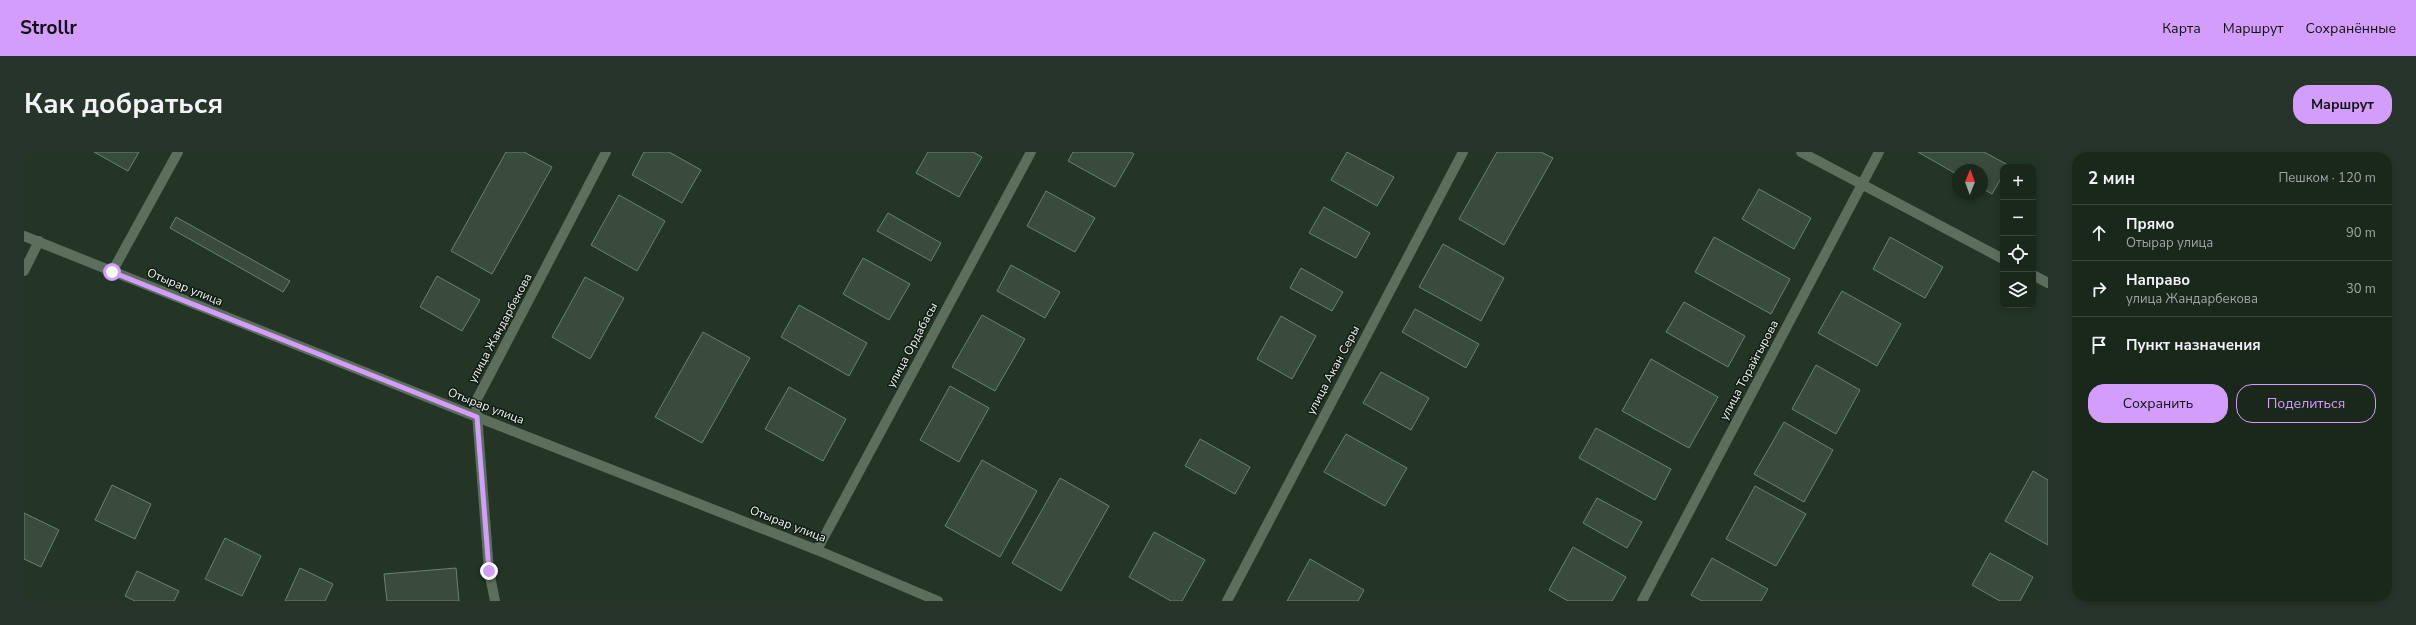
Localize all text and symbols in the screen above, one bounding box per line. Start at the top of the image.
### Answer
text: Strollr [20,15,77,41]
text: Карта [2162,19,2201,38]
text: Маршрут [2223,19,2284,38]
text: Сохранённые [2306,19,2396,38]
text: Как добраться [24,85,223,123]
button: Маршрут [2293,85,2392,124]
north arrow [1952,164,1988,200]
map controls [2000,164,2036,308]
button: + [2000,164,2036,200]
text: 2 мин [2088,167,2135,190]
text: Пешком · 120 m [2278,169,2376,187]
button: − [2000,200,2036,236]
text: Прямо [2126,214,2174,234]
icon: ahead [2088,222,2110,244]
text: 90 m [2346,224,2376,242]
text: Отырар улица [2126,234,2213,252]
button: locate [2000,236,2036,272]
route start [103,263,121,281]
street label: Отырар улица [145,264,225,310]
street label: улица Жандарбекова [464,270,536,386]
text: Направо [2126,270,2190,290]
button: layers [2000,272,2036,308]
icon: right [2088,278,2110,300]
text: 30 m [2346,280,2376,298]
text: улица Жандарбекова [2126,290,2258,308]
street label: улица Ордабасы [883,300,941,390]
street label: улица Торайгырова [1716,317,1782,423]
street label: улица Акан Серы [1303,323,1363,417]
icon: arrive [2088,334,2110,356]
text: Пункт назначения [2126,335,2261,355]
street label: Отырар улица [446,384,526,428]
button: Сохранить [2088,384,2228,423]
button: Поделиться [2236,384,2376,423]
street label: Отырар улица [748,502,828,546]
route end [480,562,498,580]

